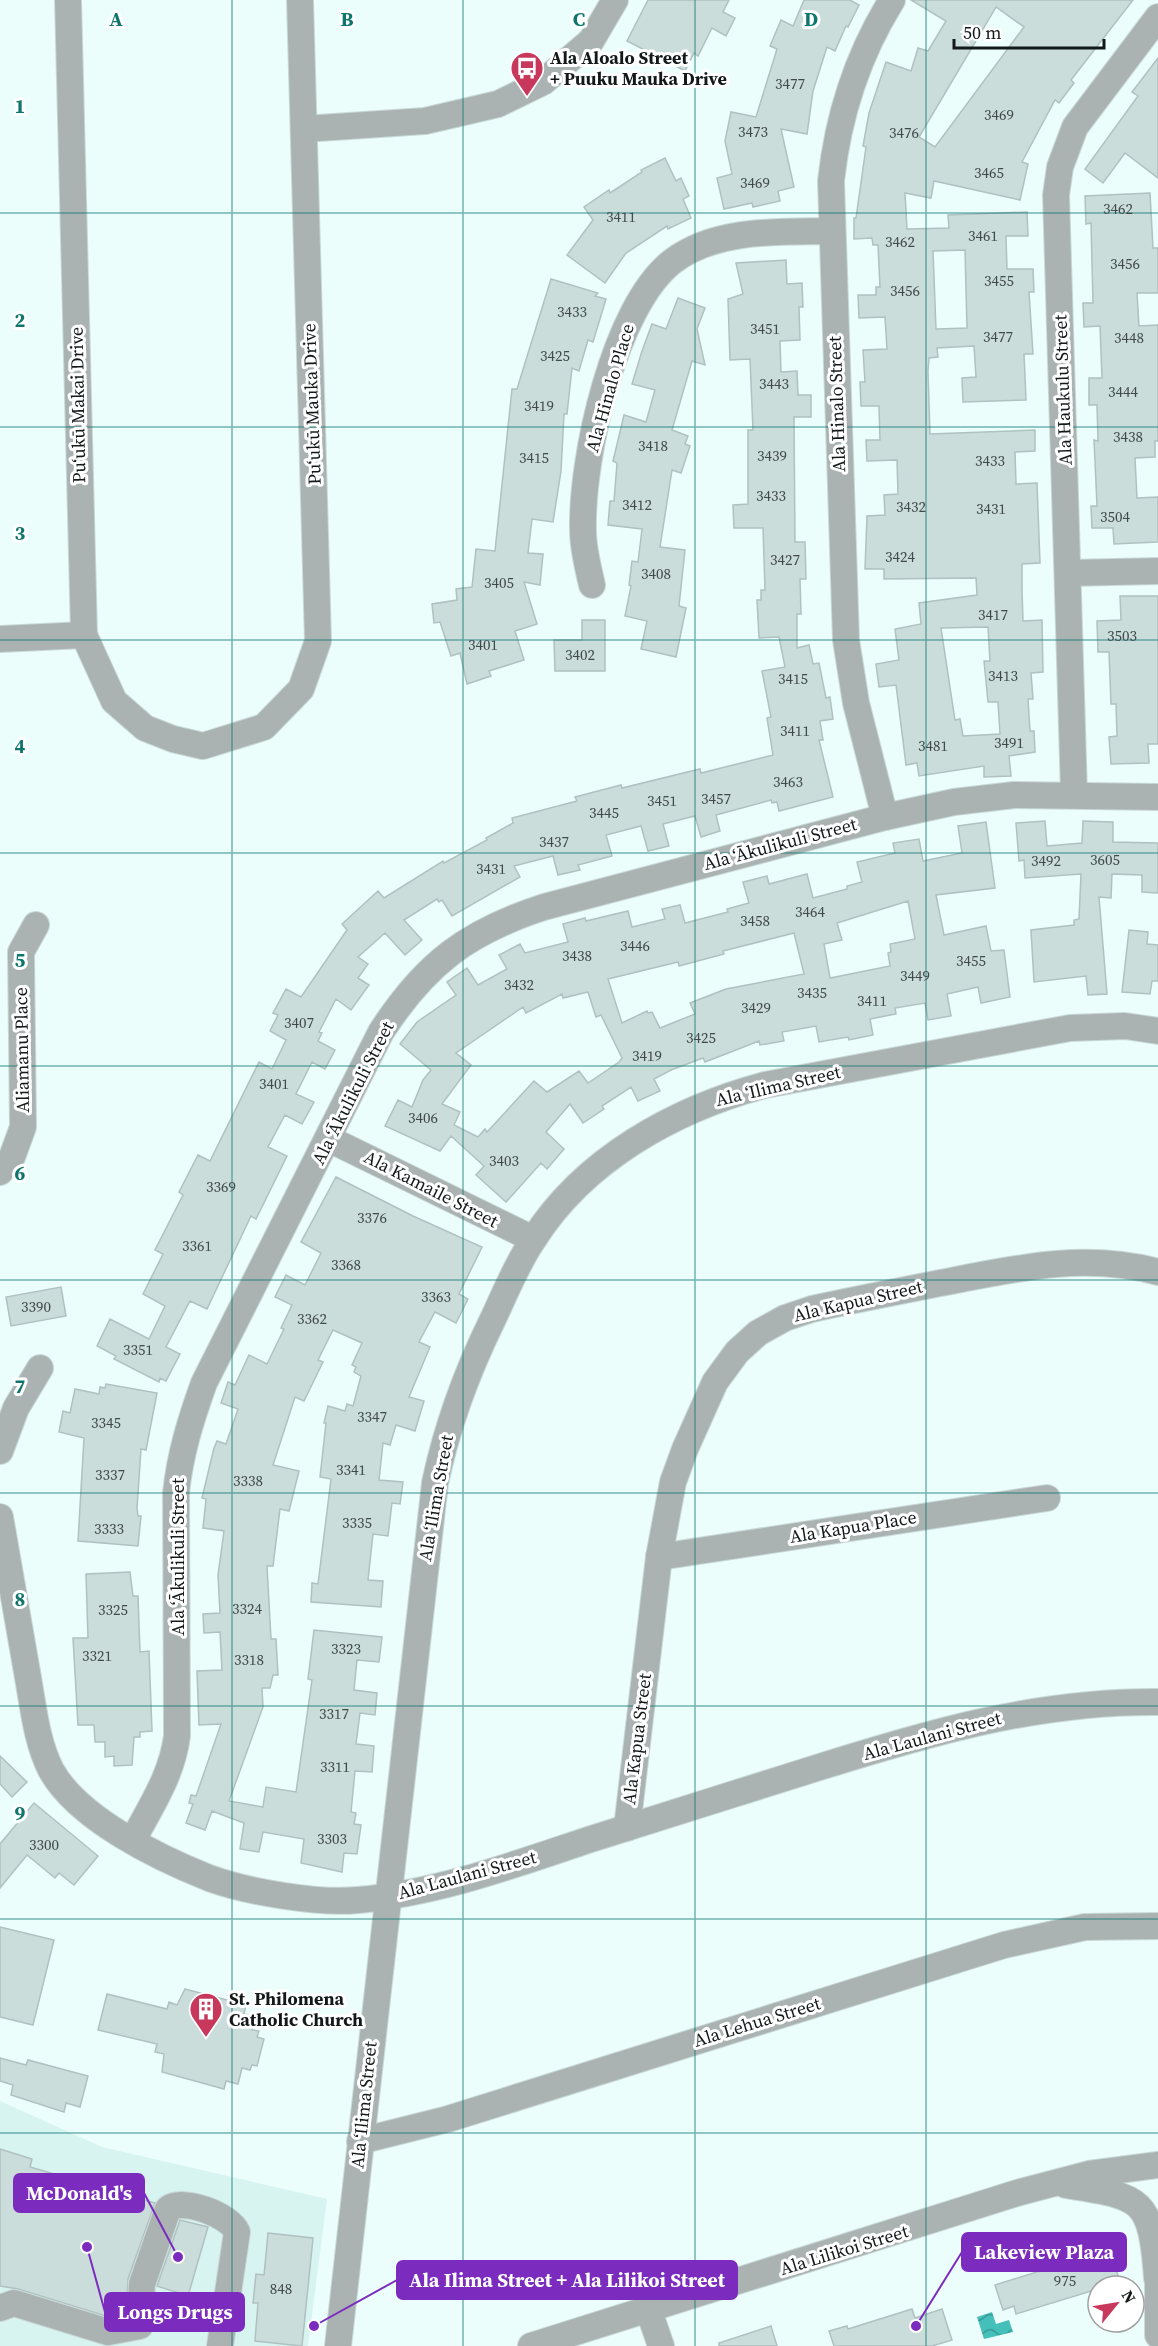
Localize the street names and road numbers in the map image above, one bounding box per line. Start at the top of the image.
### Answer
street label: Ala Haukulu Street [1047,314,1078,466]
street label: Ala Hinalo Place [579,321,640,455]
street label: Puʻukū Mauka Drive [296,323,327,485]
street label: Puʻukū Makai Drive [64,327,91,483]
street label: Ala Hinalo Street [822,335,851,472]
street label: Ala ʻĀkulikuli Street [700,811,859,876]
street label: Aliamanu Place [8,987,35,1113]
street label: Ala ʻĀkulikuli Street [306,1017,400,1169]
street label: Ala ʻIlima Street [713,1059,843,1112]
street label: Ala Kamaile Street [360,1144,503,1233]
street label: Ala Kapua Street [791,1273,925,1328]
street label: Ala ʻIlima Street [412,1433,459,1563]
street label: Ala ʻĀkulikuli Street [165,1478,190,1636]
street label: Ala Kapua Place [788,1504,918,1549]
street label: Ala Kapua Street [616,1672,657,1806]
street label: Ala Laulani Street [860,1705,1004,1766]
street label: Ala Laulani Street [395,1844,539,1905]
street label: Ala Lehua Street [690,1990,823,2053]
street label: Ala ʻIlima Street [344,2040,383,2170]
street label: Ala Lilikoi Street [777,2218,911,2281]

